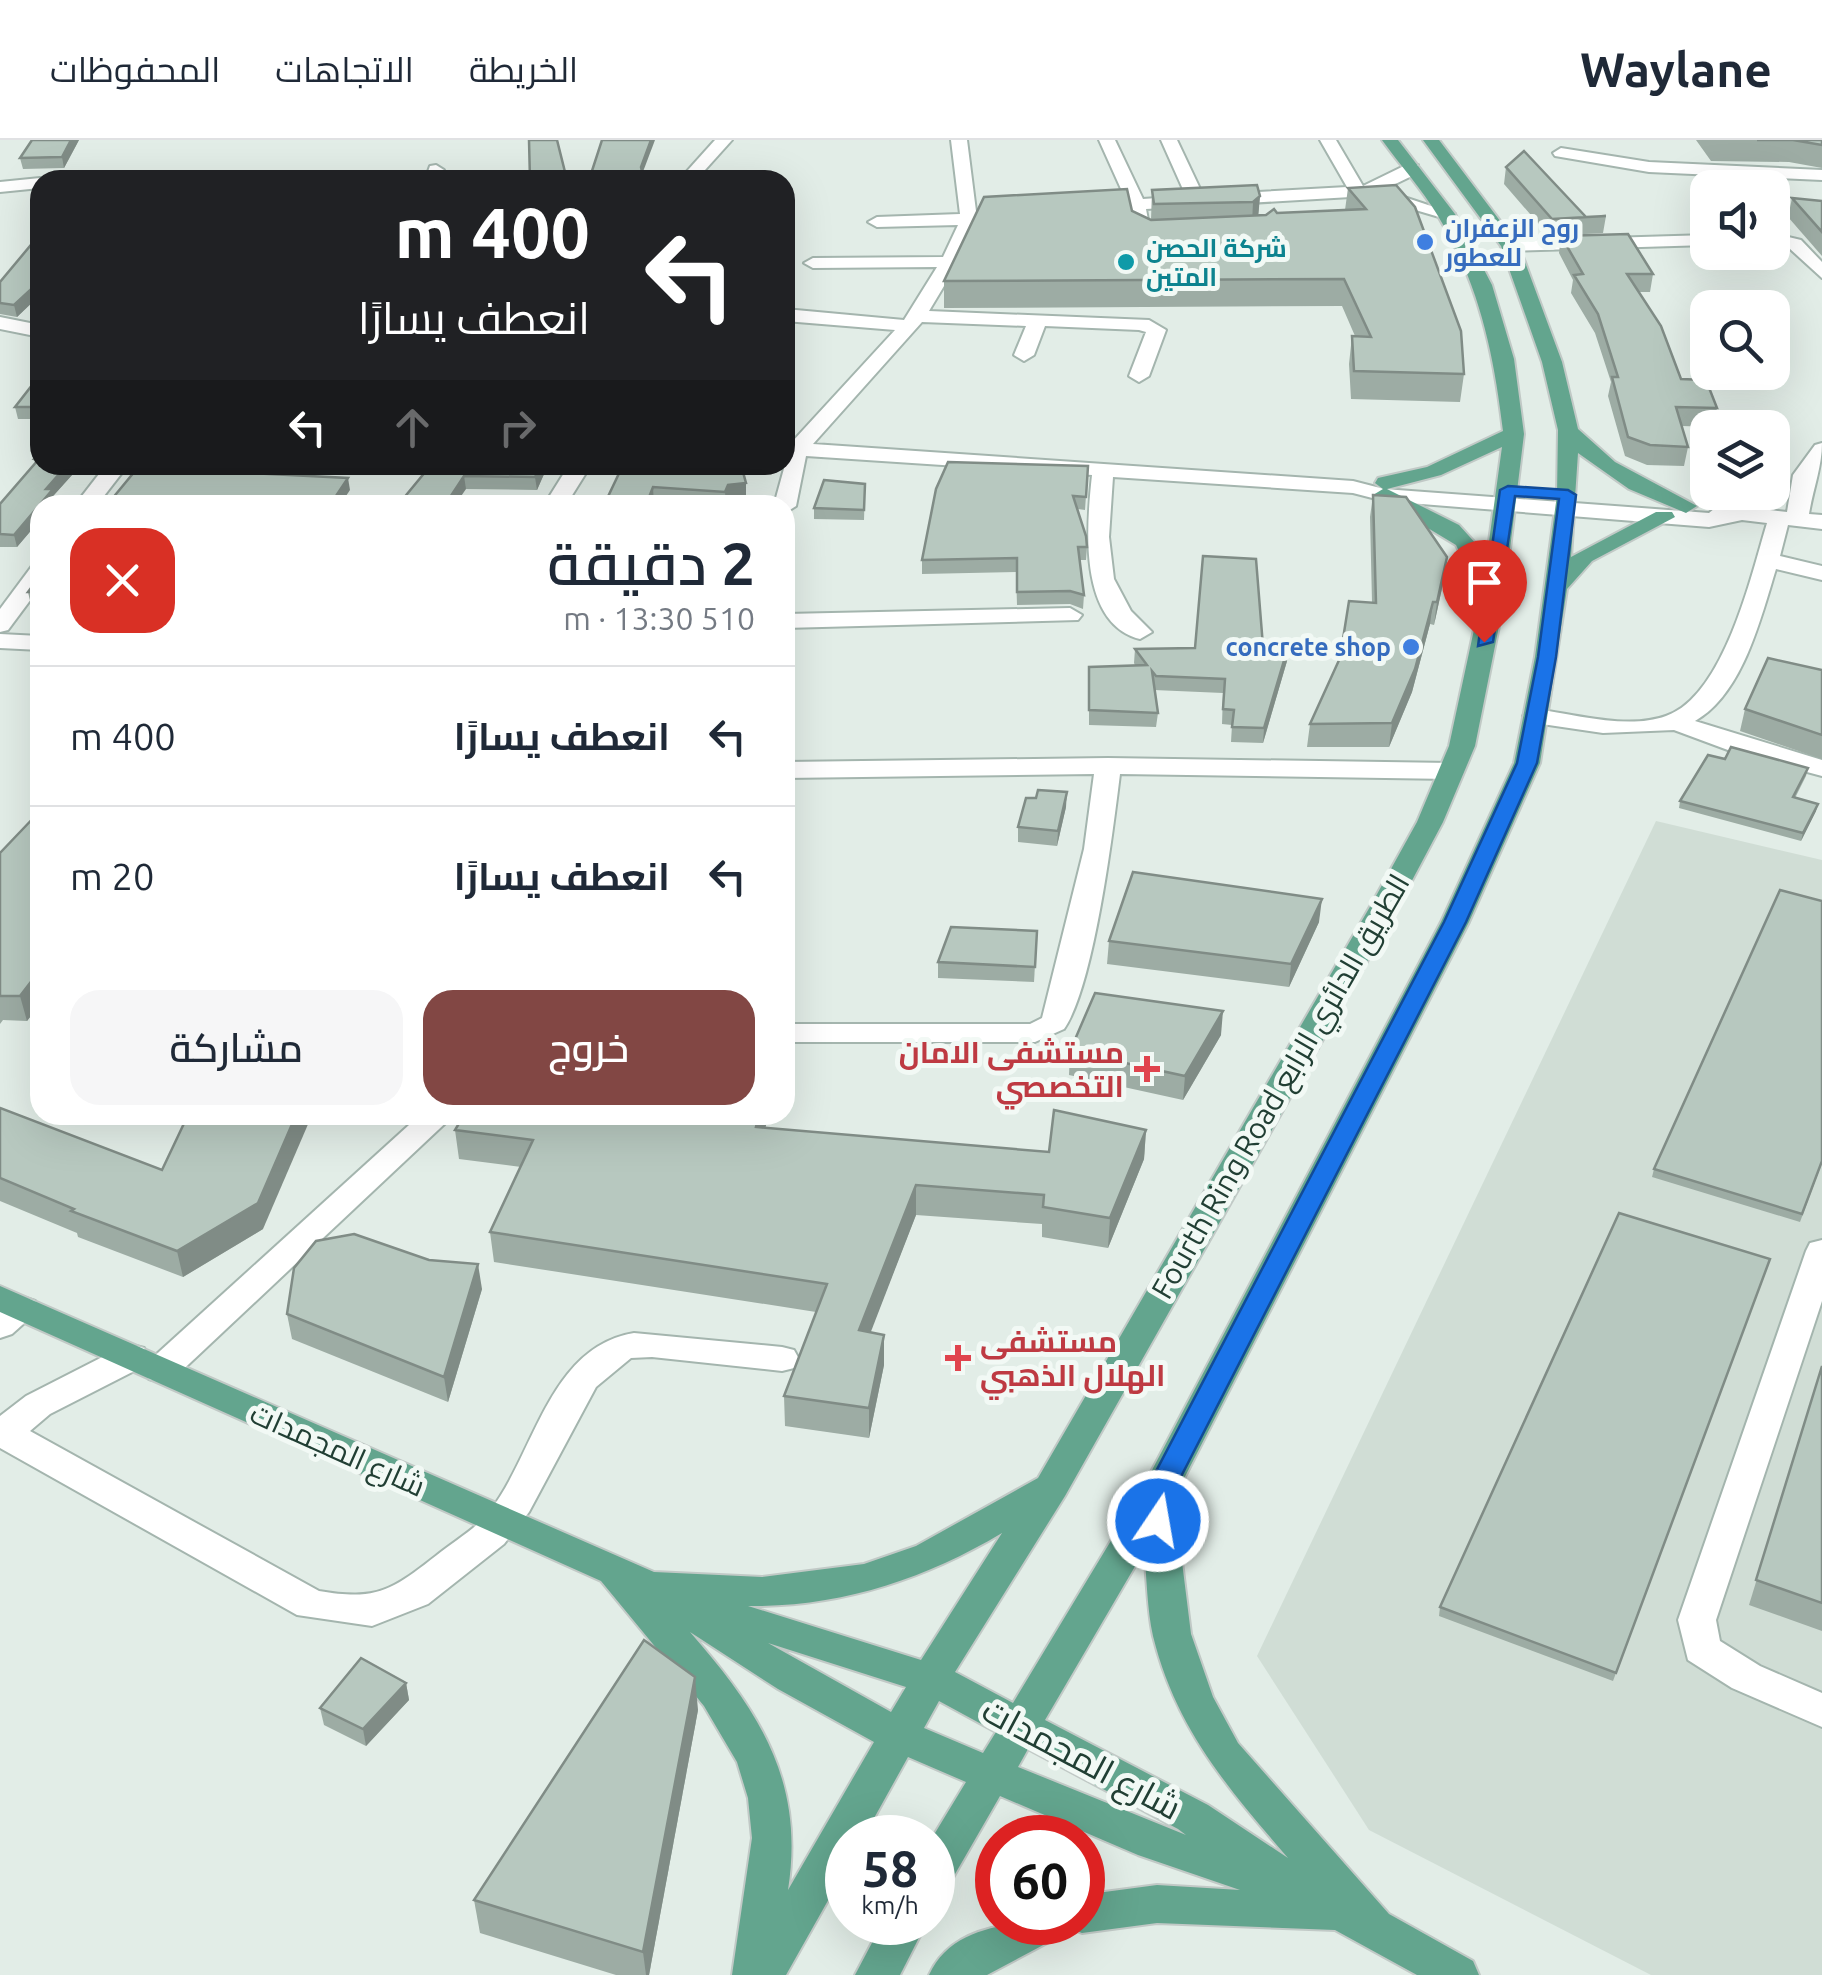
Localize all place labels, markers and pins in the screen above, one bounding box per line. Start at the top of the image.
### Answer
place label: روح الزعفران للعطور [1444,214,1579,272]
marker: روح الزعفران للعطور [1414,231,1436,253]
place label: شركة الحصن المتين [1146,234,1287,292]
marker: شركة الحصن المتين [1115,251,1137,273]
pin [1442,540,1527,643]
place label: concrete shop [1226,633,1391,661]
marker: concrete shop [1400,636,1422,658]
place label: مستشفى الامان التخصصي [899,1035,1124,1110]
marker: مستشفى الامان التخصصي [1134,1056,1160,1082]
place label: مستشفى الهلال الذهبي [980,1324,1165,1400]
marker: مستشفى الهلال الذهبي [945,1345,971,1371]

